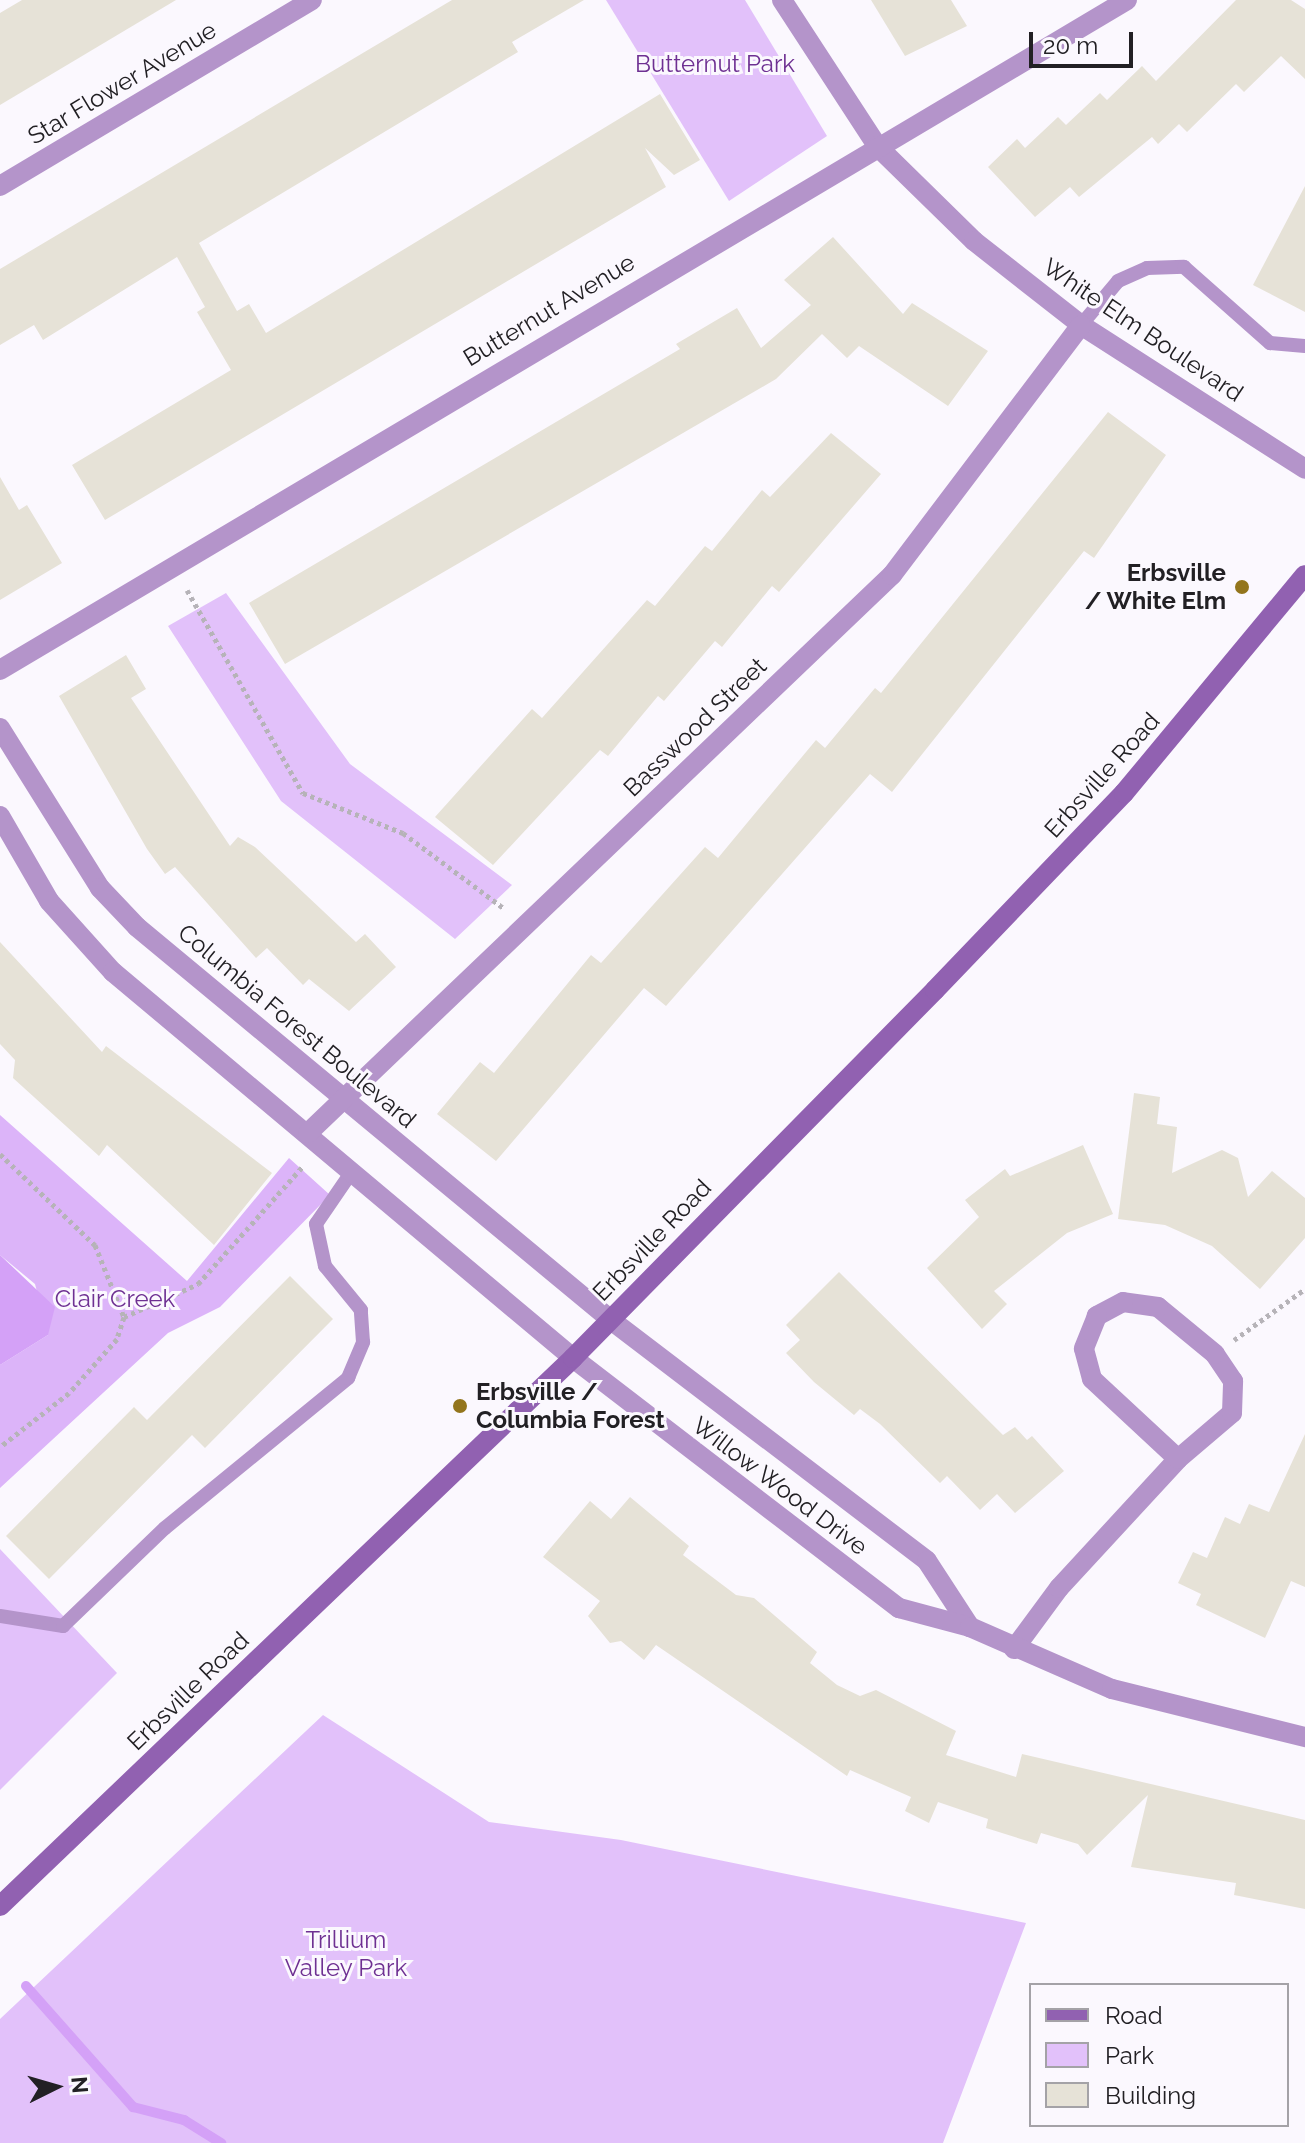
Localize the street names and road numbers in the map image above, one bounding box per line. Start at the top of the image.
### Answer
street label: Star Flower Avenue [22,15,222,151]
street label: Butternut Avenue [458,247,640,373]
street label: White Elm Boulevard [1038,252,1248,408]
street label: Basswood Street [618,652,772,802]
street label: Erbsville Road [1038,707,1166,843]
street label: Columbia Forest Boulevard [172,918,422,1134]
street label: Erbsville Road [587,1173,717,1307]
street label: Willow Wood Drive [686,1410,874,1562]
street label: Erbsville Road [121,1626,255,1756]

